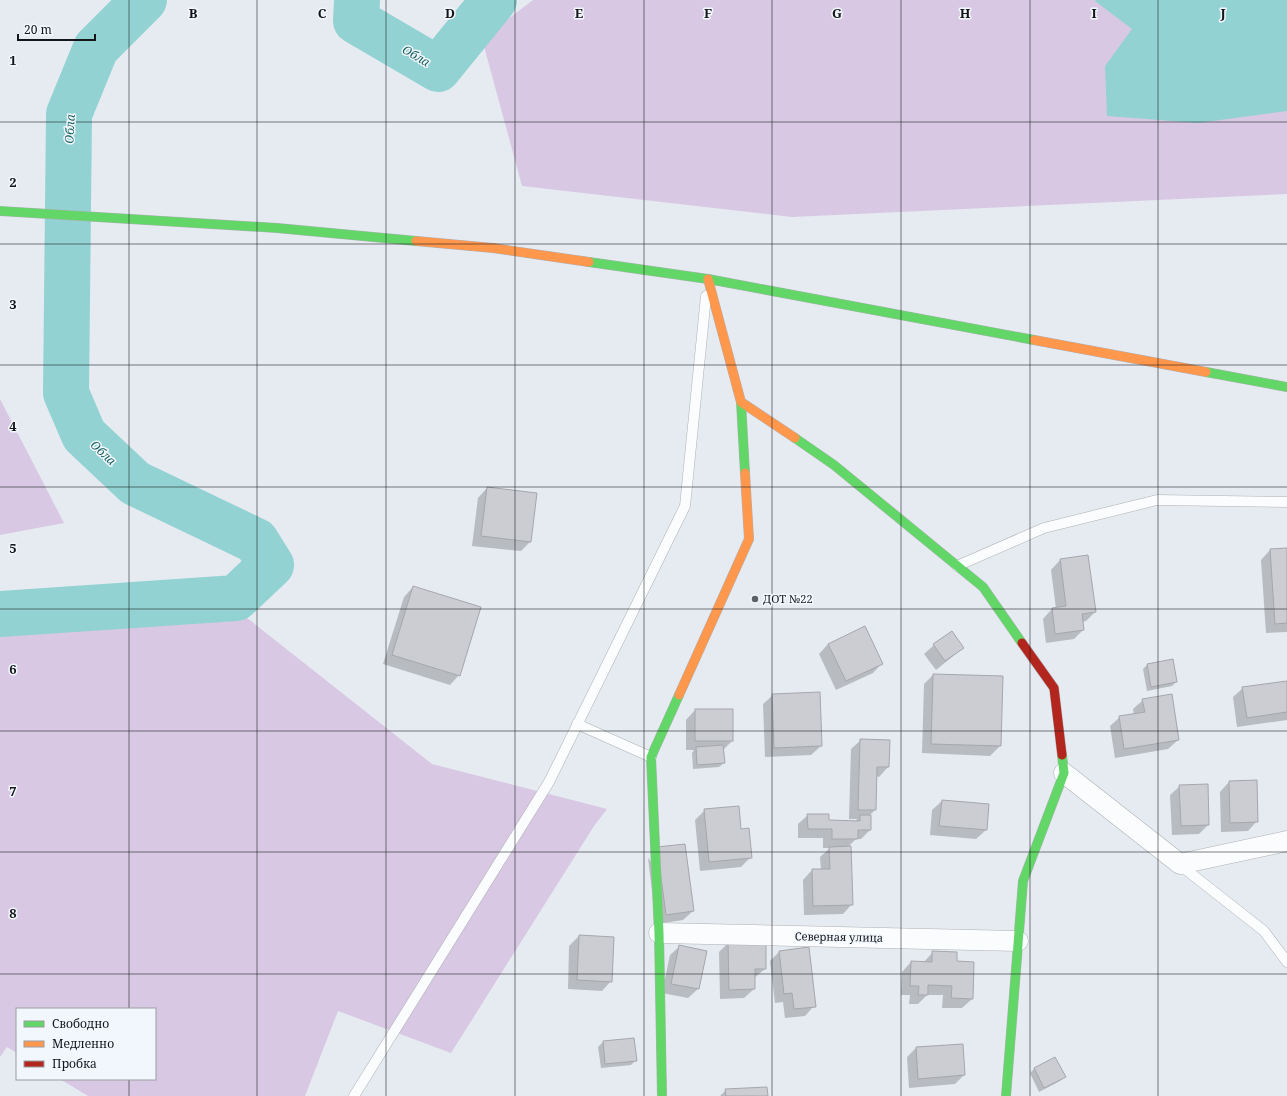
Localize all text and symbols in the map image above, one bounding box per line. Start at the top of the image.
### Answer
text: B [189,4,198,22]
text: C [318,4,327,22]
text: D [445,4,455,22]
text: E [575,4,584,22]
text: F [704,4,712,22]
text: G [832,4,842,22]
text: H [960,4,971,22]
text: I [1091,4,1097,22]
text: J [1219,4,1226,22]
scale bar [18,16,95,42]
text: 20 m [24,21,52,38]
water label: Обла [399,41,433,70]
text: 1 [9,51,17,69]
water label: Обла [60,114,79,144]
text: 2 [9,173,17,191]
text: 3 [9,295,17,313]
text: 4 [9,417,17,435]
water label: Обла [87,436,120,469]
text: 5 [9,539,17,557]
place label: ДОТ №22 [763,591,813,606]
marker: ДОТ №22 [750,594,760,604]
text: 6 [9,660,17,678]
text: 7 [9,782,17,800]
text: 8 [9,904,17,922]
street label: Северная улица [795,928,883,945]
legend [16,1008,156,1080]
text: Свободно [52,1015,109,1032]
text: Медленно [52,1035,114,1052]
text: Пробка [52,1055,97,1072]

